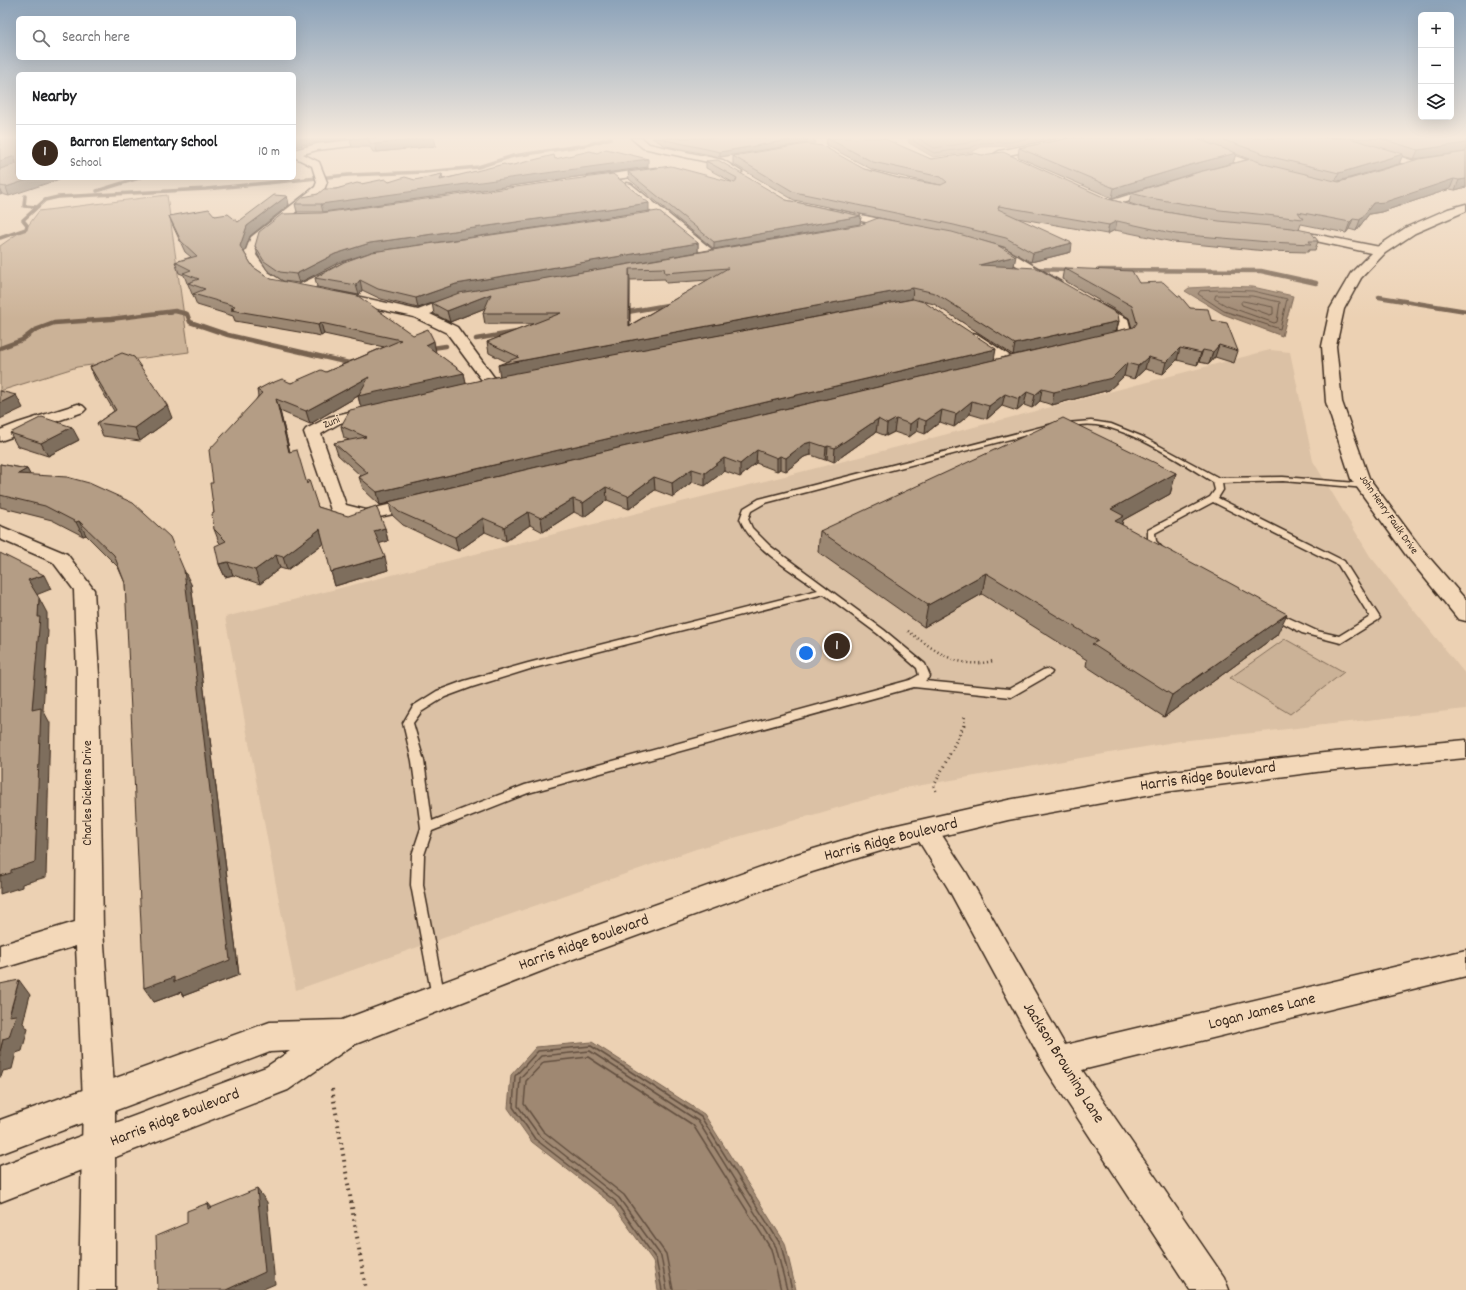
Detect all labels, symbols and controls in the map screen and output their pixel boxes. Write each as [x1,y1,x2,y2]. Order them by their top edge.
map controls [1418,12,1454,120]
button: + [1418,12,1454,48]
search box [16,16,296,60]
icon: search [30,27,52,49]
text: Search here [62,27,130,49]
button: − [1418,48,1454,84]
button: layers [1418,84,1454,120]
text: Nearby [32,86,76,110]
text: Barron Elementary School [70,132,217,154]
text: 1 [44,143,46,162]
text: 10 m [258,143,280,162]
text: School [70,154,102,173]
street label: Zuni [321,412,343,434]
street label: John Henry Faulk Drive [1355,472,1422,558]
pin: 1 [824,631,850,661]
your location [796,643,816,663]
street label: Charles Dickens Drive [79,740,98,846]
street label: Harris Ridge Boulevard [1139,756,1277,798]
street label: Harris Ridge Boulevard [822,812,960,868]
street label: Harris Ridge Boulevard [516,909,652,977]
street label: Logan James Lane [1206,988,1318,1036]
street label: Jackson Browning Lane [1016,998,1110,1128]
street label: Harris Ridge Boulevard [107,1083,243,1153]

